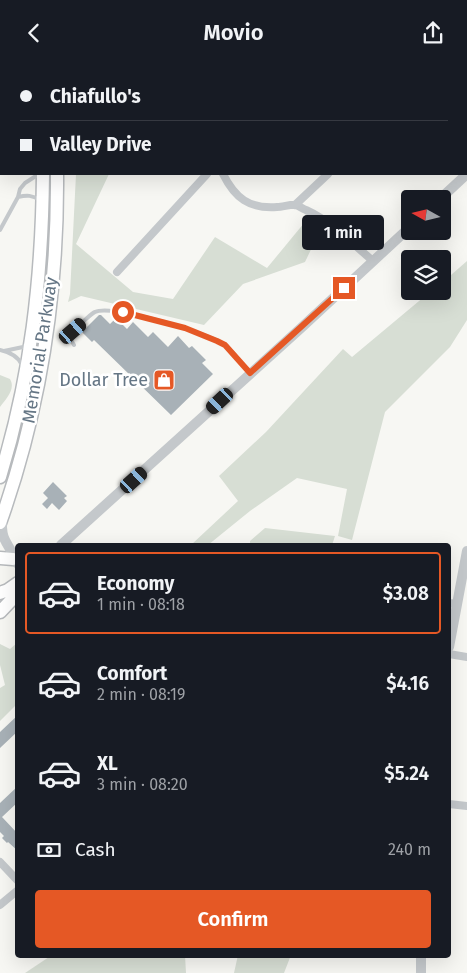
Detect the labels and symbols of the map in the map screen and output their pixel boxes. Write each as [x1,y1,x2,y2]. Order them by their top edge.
north arrow [401,190,451,240]
callout: 1 min [303,215,385,251]
street label: Memorial Parkway [18,275,62,425]
route end [333,277,355,299]
route start [112,301,134,323]
car [56,315,89,347]
shop icon: Dollar Tree [152,368,176,392]
place label: Dollar Tree [59,369,148,391]
car [203,385,236,417]
car [117,464,150,496]

